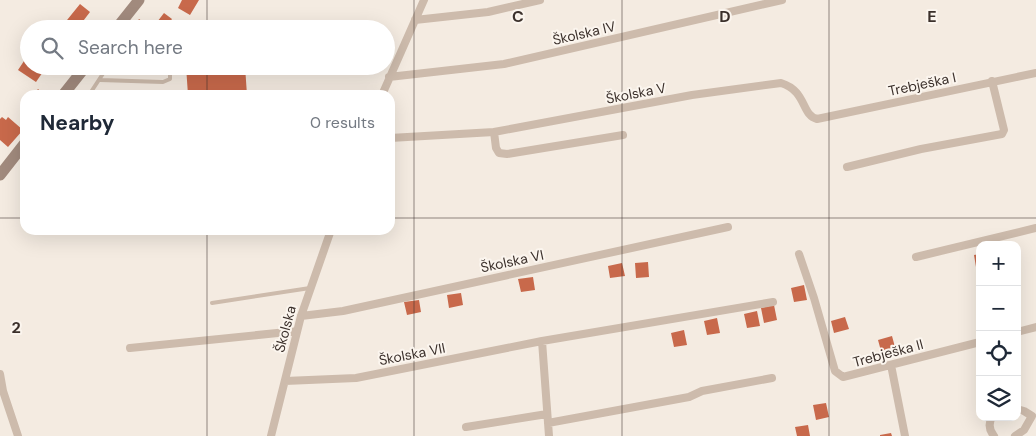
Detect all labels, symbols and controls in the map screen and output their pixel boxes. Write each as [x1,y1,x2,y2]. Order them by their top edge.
text: C [512,6,524,27]
text: D [719,6,731,27]
text: E [927,6,937,27]
street label: Školska IV [551,17,618,49]
search box [20,20,395,75]
icon: search [38,34,66,62]
text: Search here [78,35,183,60]
street label: Trebješka I [887,68,957,100]
street label: Školska V [604,78,668,108]
text: Nearby [40,109,114,137]
text: 0 results [310,112,375,133]
map controls [976,241,1021,421]
button: + [976,241,1021,286]
street label: Školska VI [479,246,545,276]
button: − [976,286,1021,331]
street label: Školska [270,304,300,354]
text: 2 [11,317,21,338]
button: locate [976,331,1021,376]
street label: Trebješka II [851,335,925,371]
street label: Školska VII [377,339,447,369]
button: layers [976,376,1021,421]

